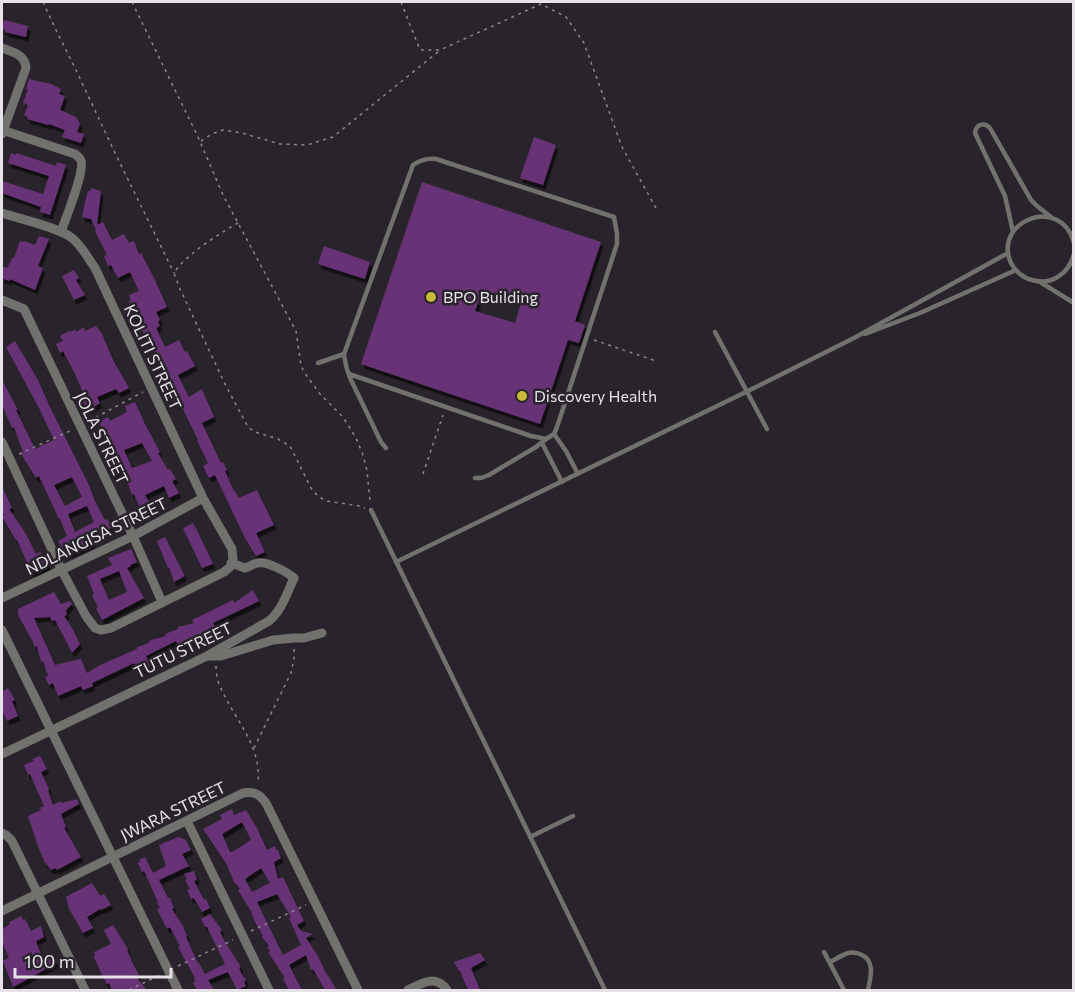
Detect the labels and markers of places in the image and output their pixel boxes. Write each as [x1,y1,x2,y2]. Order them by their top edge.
place label: BPO Building [443,287,538,306]
marker: BPO Building [424,290,438,304]
place label: Discovery Health [534,386,657,405]
marker: Discovery Health [515,389,529,403]

